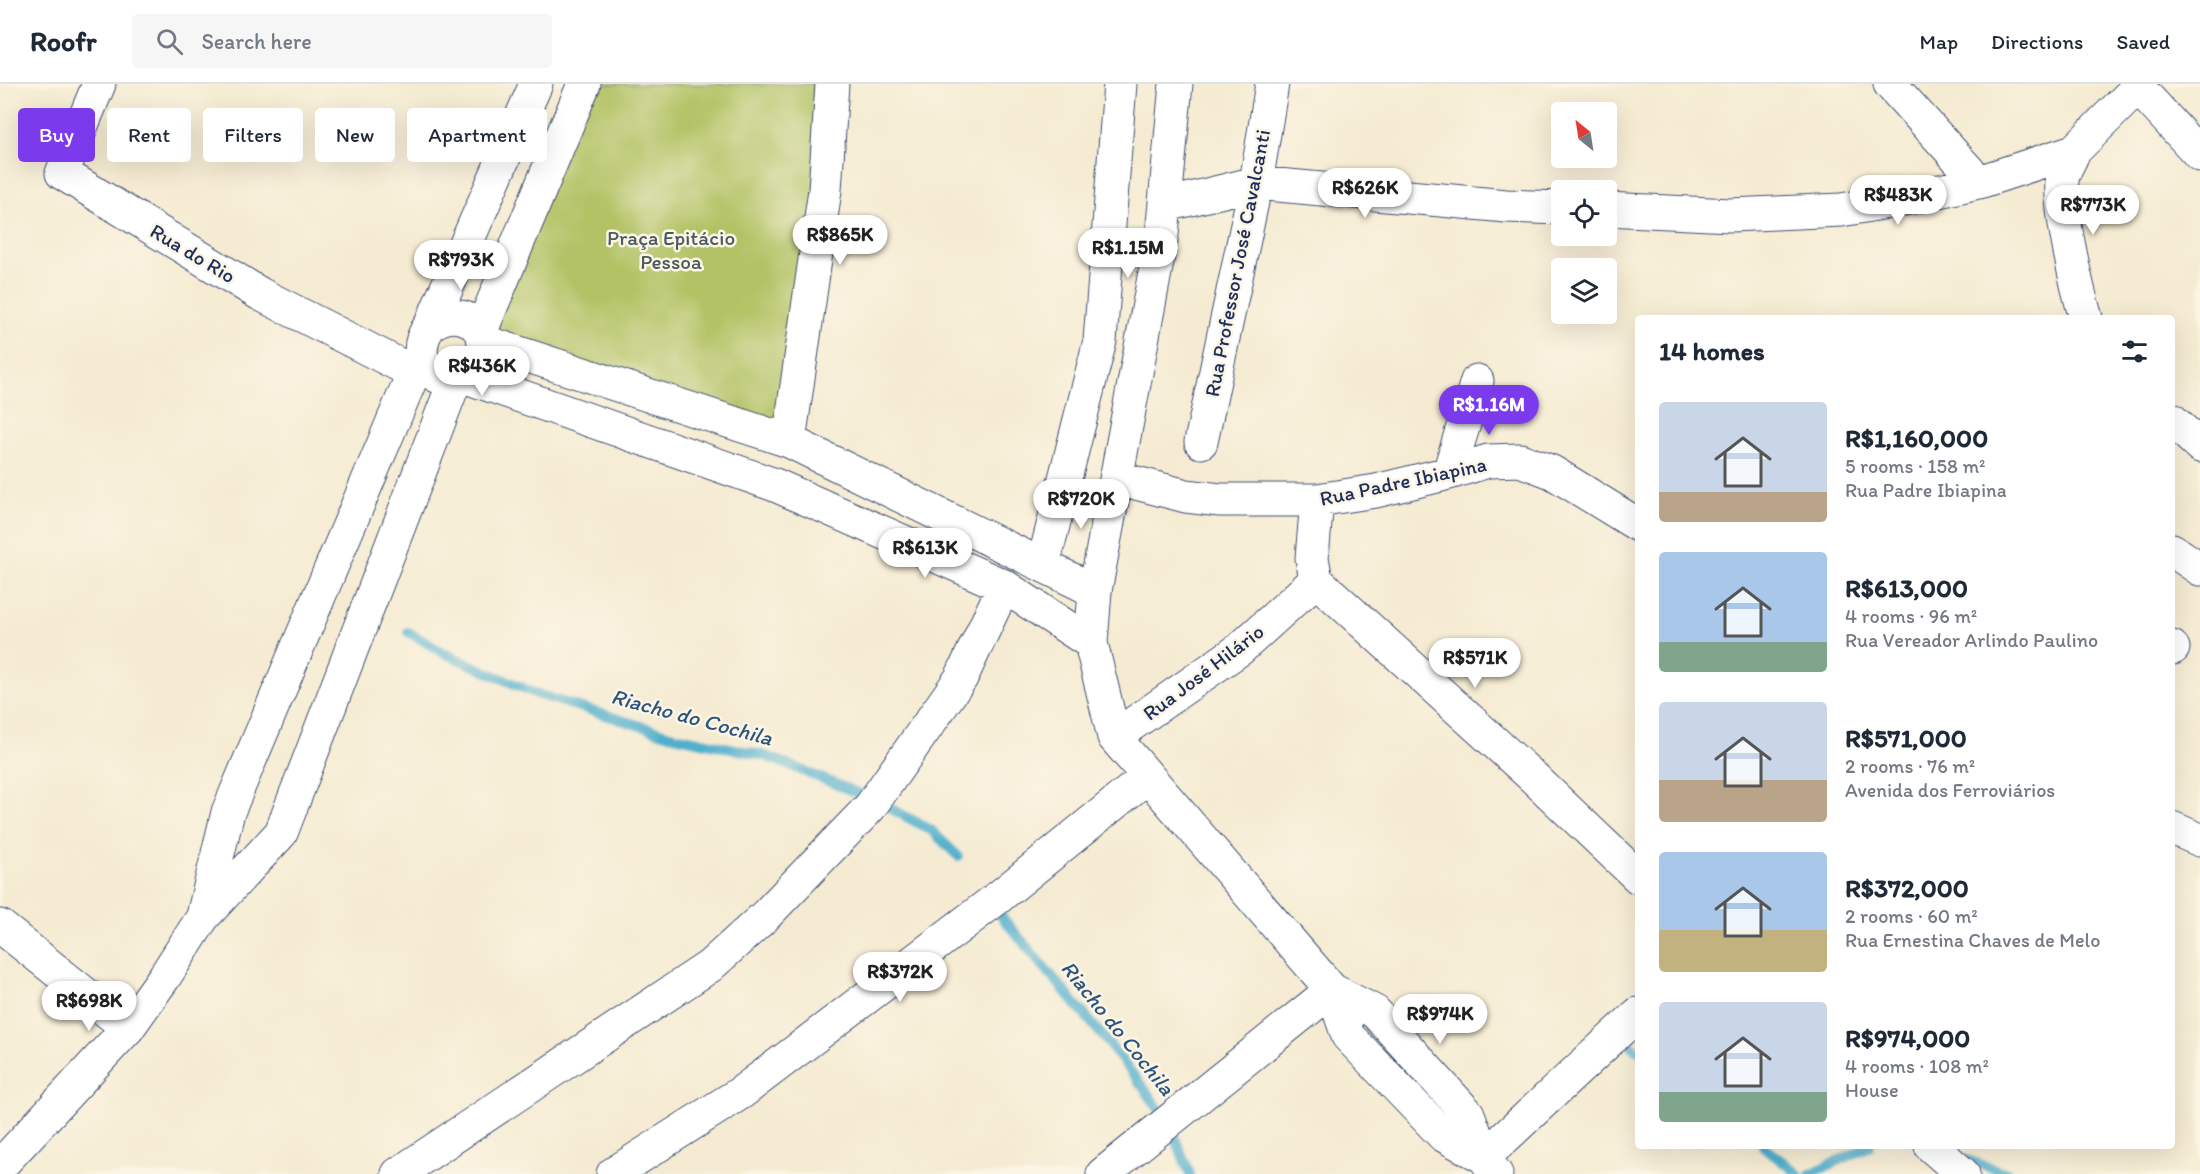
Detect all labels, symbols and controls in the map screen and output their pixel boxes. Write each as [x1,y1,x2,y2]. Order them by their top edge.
search box [132,14,552,68]
text: Roofr [30,24,96,58]
icon: search [153,25,186,58]
text: Search here [201,28,312,55]
text: Map [1920,29,1958,54]
text: Directions [1991,29,2083,54]
text: Saved [2116,29,2170,54]
north arrow [1551,102,1617,168]
map controls [1551,102,1617,324]
chip: Buy [18,108,95,162]
chip: Rent [107,108,191,162]
chip: Filters [203,108,303,162]
chip: New [315,108,395,162]
chip: Apartment [407,108,547,162]
street label: Rua Professor José Cavalcanti [1199,127,1275,399]
pin: R$626K [1316,168,1414,219]
text: R$626K [1332,175,1398,199]
pin: R$483K [1849,175,1947,226]
button: locate [1551,180,1617,246]
text: R$483K [1864,182,1932,206]
pin: R$773K [2044,185,2142,236]
text: R$773K [2060,192,2126,216]
pin: R$865K [791,215,889,266]
street label: Rua do Rio [146,218,240,288]
text: R$865K [807,222,873,246]
park label: Praça Epitácio Pessoa [607,225,735,274]
pin: R$1.15M [1073,228,1183,279]
text: R$1.15M [1092,235,1164,259]
pin: R$793K [412,240,510,291]
text: R$793K [428,247,494,271]
button: layers [1551,258,1617,324]
text: 14 homes [1659,335,1765,367]
icon: filters [2118,335,2151,368]
pin: R$436K [433,346,531,397]
text: R$436K [448,353,516,377]
pin: R$1.16M [1434,385,1544,436]
text: R$1.16M [1453,392,1525,416]
text: R$1,160,000 [1845,422,1988,454]
icon: home [1707,426,1779,498]
street label: Rua Padre Ibiapina [1317,451,1489,511]
text: 5 rooms · 158 m² [1845,454,1986,478]
text: Rua Padre Ibiapina [1845,478,2007,502]
pin: R$720K [1032,479,1130,530]
text: R$720K [1047,486,1115,510]
pin: R$613K [876,528,974,579]
text: R$613K [892,535,958,559]
text: R$613,000 [1845,572,1968,604]
icon: home [1707,576,1779,648]
text: 4 rooms · 96 m² [1845,604,1977,628]
street label: Rua José Hilário [1138,618,1268,726]
text: Rua Vereador Arlindo Paulino [1845,628,2098,652]
pin: R$571K [1426,638,1524,689]
text: R$571K [1443,645,1507,669]
water label: Riacho do Cochila [608,683,776,752]
text: R$571,000 [1845,722,1967,754]
icon: home [1707,726,1779,798]
text: 2 rooms · 76 m² [1845,754,1975,778]
text: Avenida dos Ferroviários [1845,778,2055,802]
text: R$372,000 [1845,872,1969,904]
icon: home [1707,876,1779,948]
text: 2 rooms · 60 m² [1845,904,1978,928]
text: Rua Ernestina Chaves de Melo [1845,928,2101,952]
pin: R$372K [851,952,949,1003]
water label: Riacho do Cochila [1055,955,1181,1101]
text: R$372K [867,959,933,983]
pin: R$698K [40,981,138,1032]
text: R$698K [56,988,122,1012]
pin: R$974K [1391,994,1489,1045]
text: R$974K [1406,1001,1474,1025]
text: R$974,000 [1845,1022,1970,1054]
icon: home [1707,1026,1779,1098]
text: 4 rooms · 108 m² [1845,1054,1989,1078]
text: House [1845,1078,1899,1102]

